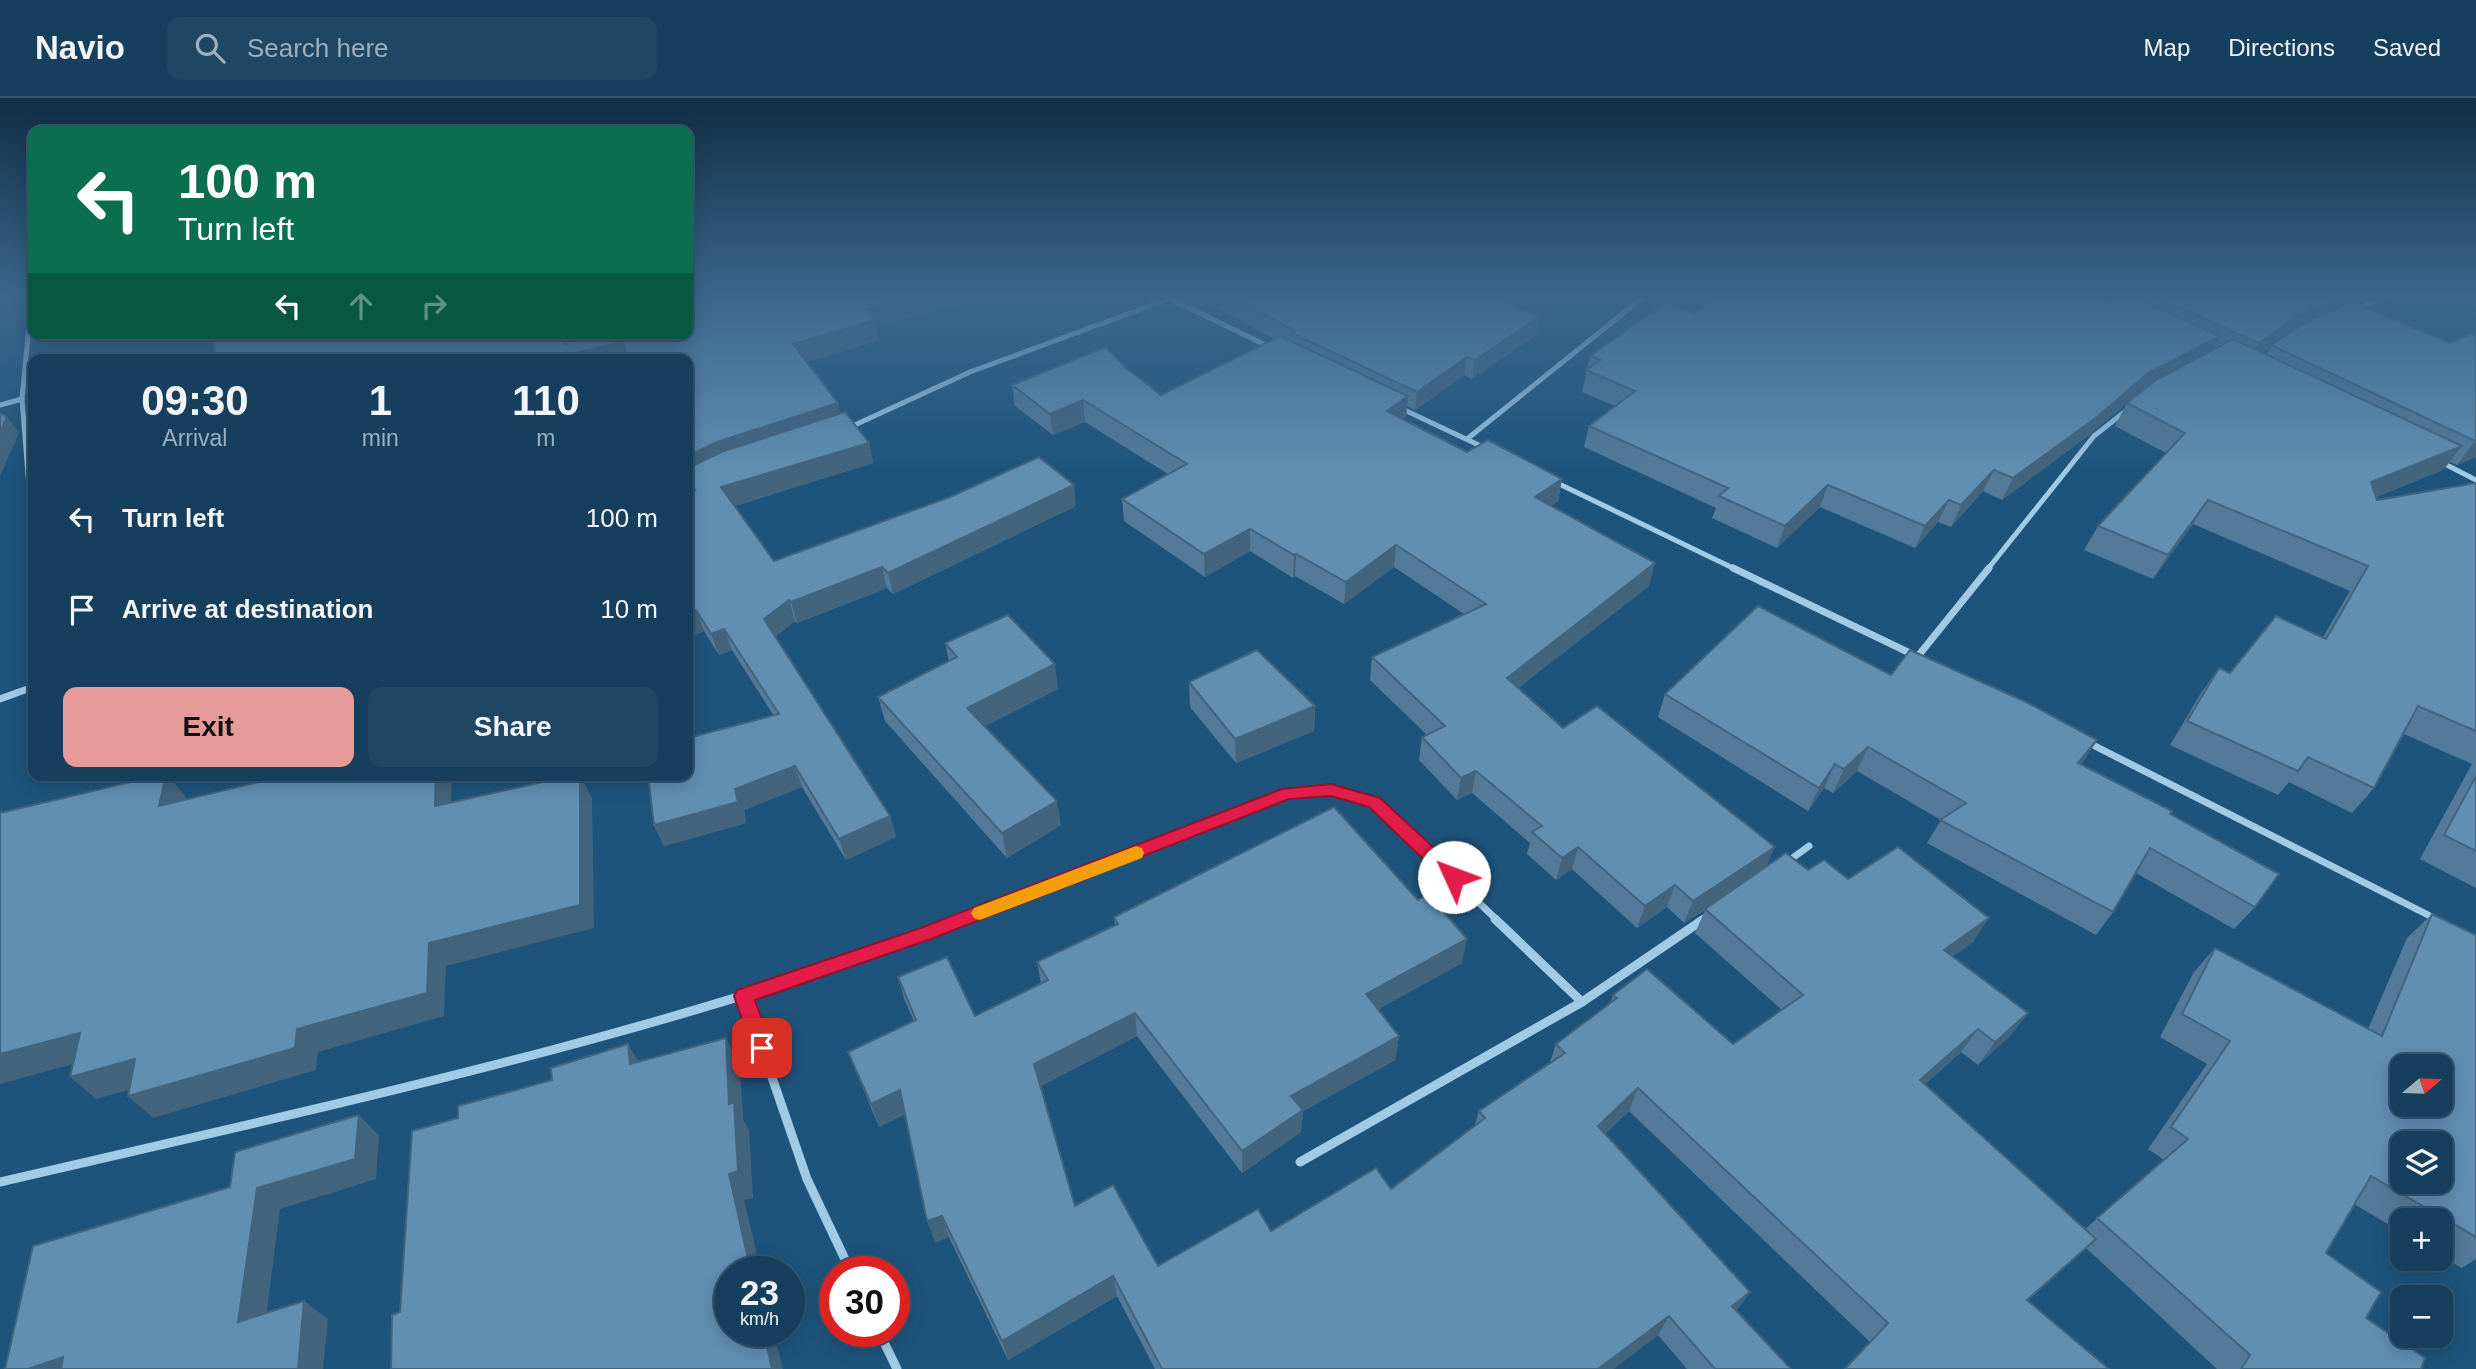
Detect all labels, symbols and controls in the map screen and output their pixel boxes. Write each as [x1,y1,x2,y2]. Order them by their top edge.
search box [167,17,657,80]
text: Navio [35,29,125,66]
icon: search [191,29,229,67]
text: Search here [247,33,389,63]
text: Map [2144,34,2190,61]
text: Directions [2228,34,2335,61]
text: Saved [2373,34,2441,61]
icon: left [63,154,154,245]
text: 100 m [178,154,317,208]
text: Turn left [178,211,294,247]
icon: left [269,287,307,325]
icon: ahead [342,287,380,325]
icon: right [415,287,453,325]
text: 09:30 [141,377,249,424]
text: 1 [369,377,392,424]
text: 110 [512,377,580,424]
text: Arrival [162,425,227,451]
text: min [362,425,399,451]
text: m [536,425,556,451]
icon: left [63,500,101,538]
text: Turn left [122,503,224,533]
text: 100 m [586,503,658,533]
icon: arrive [63,591,101,629]
text: Arrive at destination [122,594,373,624]
text: 10 m [600,594,658,624]
button: Exit [63,687,354,767]
button: Share [368,687,658,767]
position arrow [1417,840,1491,914]
pin [732,1018,792,1078]
icon: arrive [743,1029,781,1067]
north arrow [2390,1054,2454,1116]
map controls [2390,1054,2453,1348]
button: layers [2390,1131,2453,1194]
button: + [2390,1208,2453,1271]
speed limit sign: 30 [819,1256,910,1347]
text: 23 [740,1273,779,1312]
button: − [2390,1285,2453,1348]
text: km/h [740,1309,779,1329]

